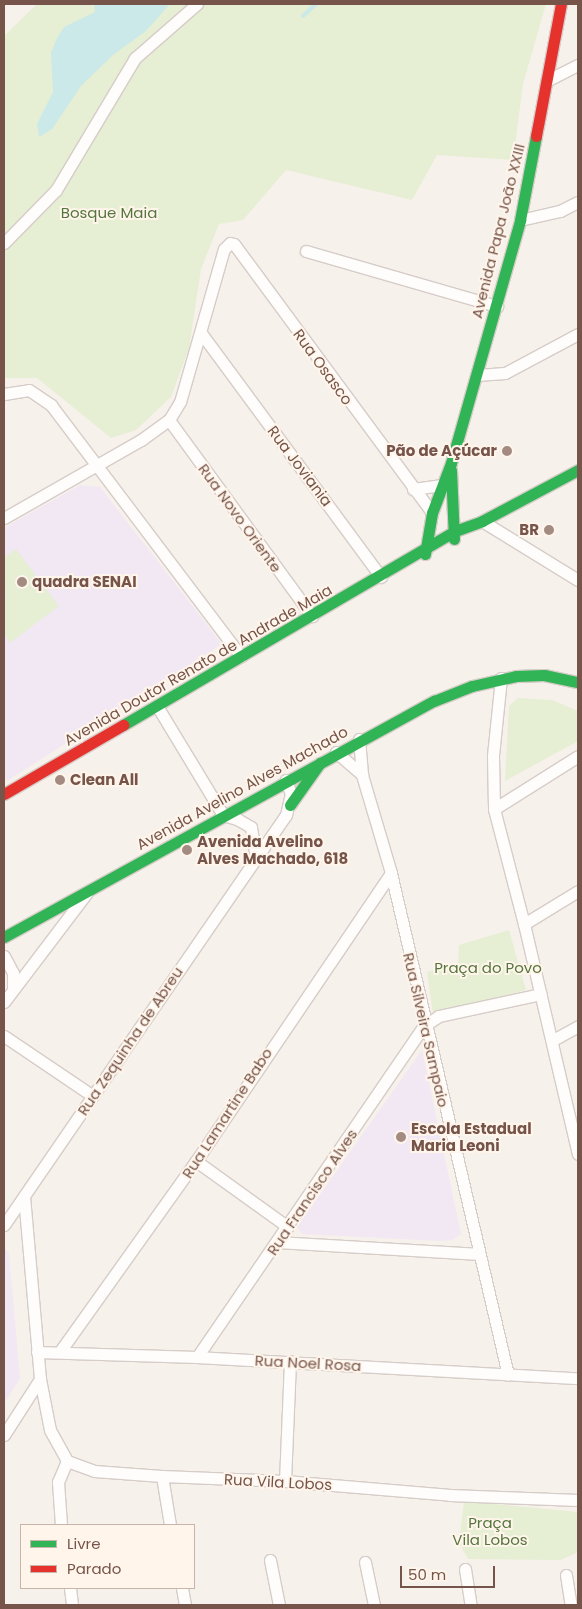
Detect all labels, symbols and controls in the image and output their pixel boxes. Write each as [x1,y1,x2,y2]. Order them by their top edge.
street label: Avenida Papa João XXIII [468,142,528,320]
park label: Bosque Maia [61,204,157,222]
street label: Rua Osasco [290,326,356,408]
street label: Rua Joviania [264,422,336,510]
place label: Pão de Açúcar [386,442,497,460]
marker: Pão de Açúcar [501,445,513,457]
street label: Rua Novo Oriente [195,460,285,576]
place label: BR [519,521,539,539]
marker: BR [543,524,555,536]
place label: quadra SENAI [32,573,137,591]
marker: quadra SENAI [16,576,28,588]
street label: Avenida Doutor Renato de Andrade Maia [61,581,335,749]
street label: Avenida Avelino Alves Machado [133,722,351,854]
place label: Clean All [70,771,138,789]
marker: Clean All [54,774,66,786]
place label: Avenida Avelino Alves Machado, 618 [197,832,348,867]
marker: Avenida Avelino Alves Machado, 618 [181,844,193,856]
street label: Rua Silveira Sampaio [399,951,453,1109]
park label: Praça do Povo [434,959,542,977]
street label: Rua Zequinha de Abreu [74,963,186,1119]
street label: Rua Lamartine Babo [178,1044,276,1182]
place label: Escola Estadual Maria Leoni [411,1119,532,1154]
street label: Rua Francisco Alves [263,1125,361,1259]
marker: Escola Estadual Maria Leoni [395,1131,407,1143]
street label: Rua Noel Rosa [254,1351,362,1375]
street label: Rua Vila Lobos [224,1470,332,1494]
park label: Praça Vila Lobos [452,1513,528,1548]
legend [20,1524,195,1589]
text: Livre [67,1533,100,1554]
scale bar [402,1556,497,1588]
text: Parado [67,1558,121,1579]
text: 50 m [408,1564,446,1585]

